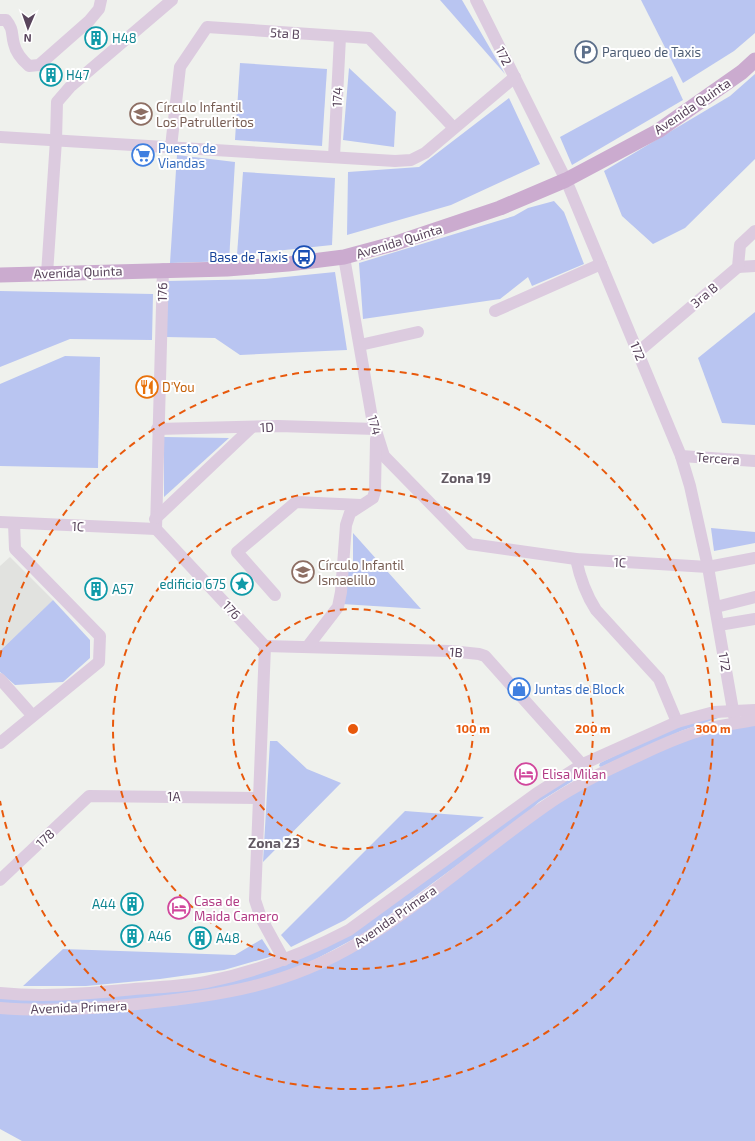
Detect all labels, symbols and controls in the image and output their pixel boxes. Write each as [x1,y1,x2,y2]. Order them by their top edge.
north arrow [8,8,48,48]
street label: 5ta B [269,24,301,42]
building icon: H48 [83,25,109,51]
place label: H48 [112,30,137,46]
text: N [23,32,32,45]
parking icon: Parqueo de Taxis [573,39,599,65]
street label: 172 [493,44,515,68]
place label: Parqueo de Taxis [602,44,701,60]
building icon: H47 [38,62,64,88]
place label: H47 [66,67,90,83]
street label: Avenida Quinta [651,75,733,137]
street label: 174 [328,87,346,107]
place label: Círculo Infantil Los Patrulleritos [156,99,254,130]
school or university icon: Círculo Infantil Los Patrulleritos [128,101,154,127]
place label: Puesto de Viandas [158,140,216,171]
supermarket icon: Puesto de Viandas [130,142,156,168]
street label: Avenida Quinta [354,220,444,262]
bus stop icon: Base de Taxis [291,244,317,270]
place label: Base de Taxis [209,249,288,265]
street label: Avenida Quinta [33,262,123,282]
street label: 3ra B [687,279,721,311]
street label: 176 [154,282,170,302]
street label: 172 [627,339,649,363]
restaurant icon: D'You [134,374,160,400]
place label: D'You [162,379,195,395]
street label: 174 [365,413,385,437]
street label: 1D [260,419,274,435]
street label: Tercera [696,448,740,468]
district label: Zona 19 [441,469,491,486]
street label: 1C [71,518,85,534]
street label: 1C [613,554,627,570]
place label: Círculo Infantil Ismaelillo [318,557,404,588]
school or university icon: Círculo Infantil Ismaelillo [290,559,316,585]
place icon: edificio 675 [229,571,255,597]
building icon: A57 [83,576,109,602]
place label: edificio 675 [160,576,226,592]
place label: A57 [112,581,134,597]
street label: 176 [220,597,244,623]
street label: 1B [449,643,463,661]
street label: 172 [716,651,734,673]
shop icon: Juntas de Block [506,676,532,702]
place label: Juntas de Block [534,681,625,697]
text: 100 m [456,721,490,735]
text: 200 m [575,721,611,735]
text: 300 m [695,721,731,735]
centre of rings [346,722,360,736]
hotel icon: Elisa Milan [513,761,539,787]
place label: Elisa Milan [542,766,606,782]
street label: 1A [167,788,181,804]
street label: 178 [32,825,58,851]
district label: Zona 23 [248,834,300,851]
street label: Avenida Primera [351,882,439,950]
building icon: A44 [119,891,145,917]
place label: Casa de Maida Camero [194,893,279,924]
hotel icon: Casa de Maida Camero [166,895,192,921]
place label: A44 [92,896,116,912]
building icon: A46 [119,923,145,949]
building icon: A48 [187,925,213,951]
place label: A46 [148,928,172,944]
place label: A48 [216,930,240,946]
street label: Avenida Primera [30,997,128,1017]

